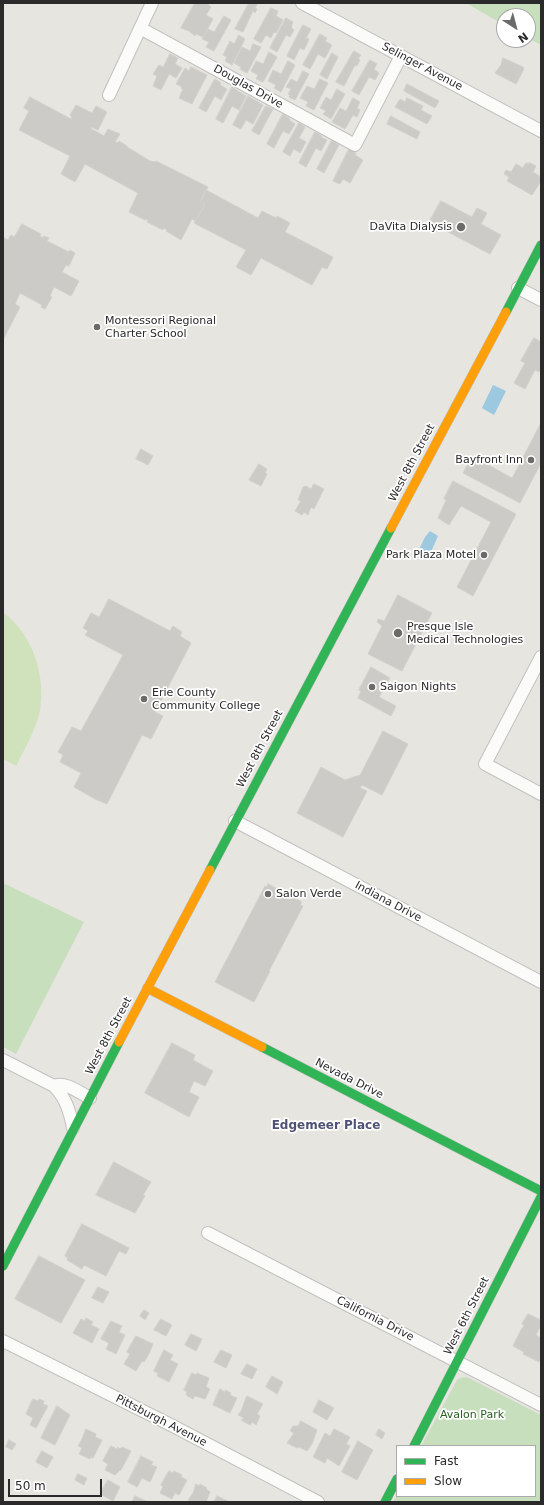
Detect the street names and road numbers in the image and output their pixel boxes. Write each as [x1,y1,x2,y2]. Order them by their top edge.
street label: Selinger Avenue [379,40,465,94]
street label: Douglas Drive [211,62,285,112]
street label: West 8th Street [386,422,438,504]
street label: West 8th Street [234,708,286,790]
street label: Indiana Drive [352,879,424,925]
street label: West 8th Street [83,995,135,1077]
street label: Nevada Drive [313,1056,385,1102]
street label: West 6th Street [442,1275,492,1357]
street label: California Drive [334,1294,416,1344]
street label: Pittsburgh Avenue [113,1392,209,1450]

